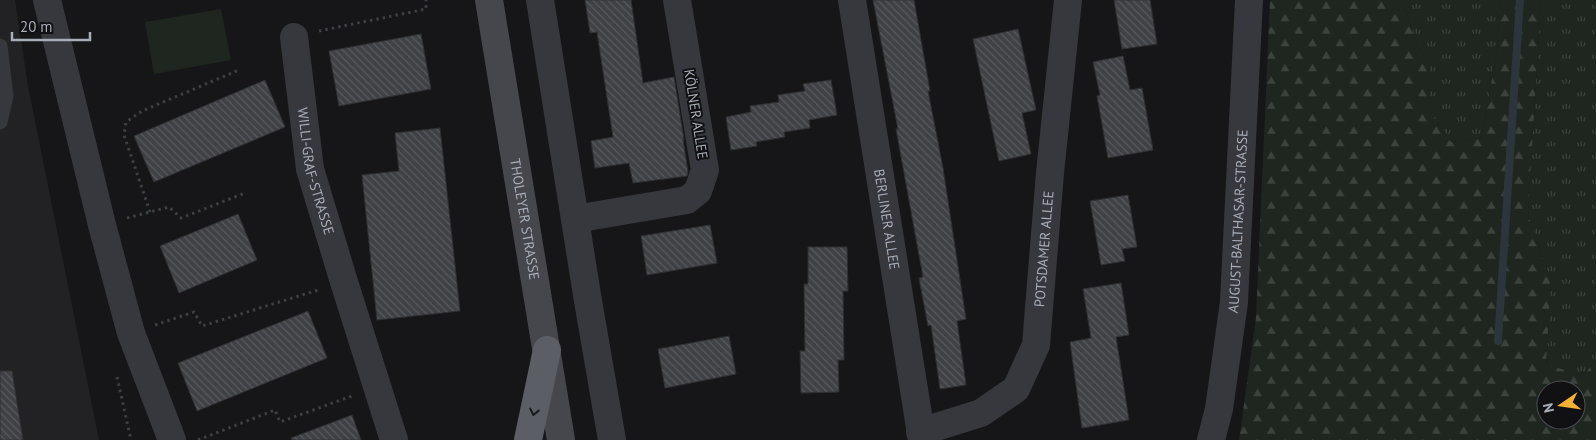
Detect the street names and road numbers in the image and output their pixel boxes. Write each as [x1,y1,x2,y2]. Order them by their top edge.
street label: KÖLNER ALLEE [680,68,712,160]
street label: WILLI-GRAF-STRASSE [294,106,338,237]
street label: AUGUST-BALTHASAR-STRASSE [1224,129,1252,314]
street label: THOLEYER STRASSE [506,157,544,281]
street label: BERLINER ALLEE [870,168,904,271]
street label: POTSDAMER ALLEE [1030,190,1058,308]

